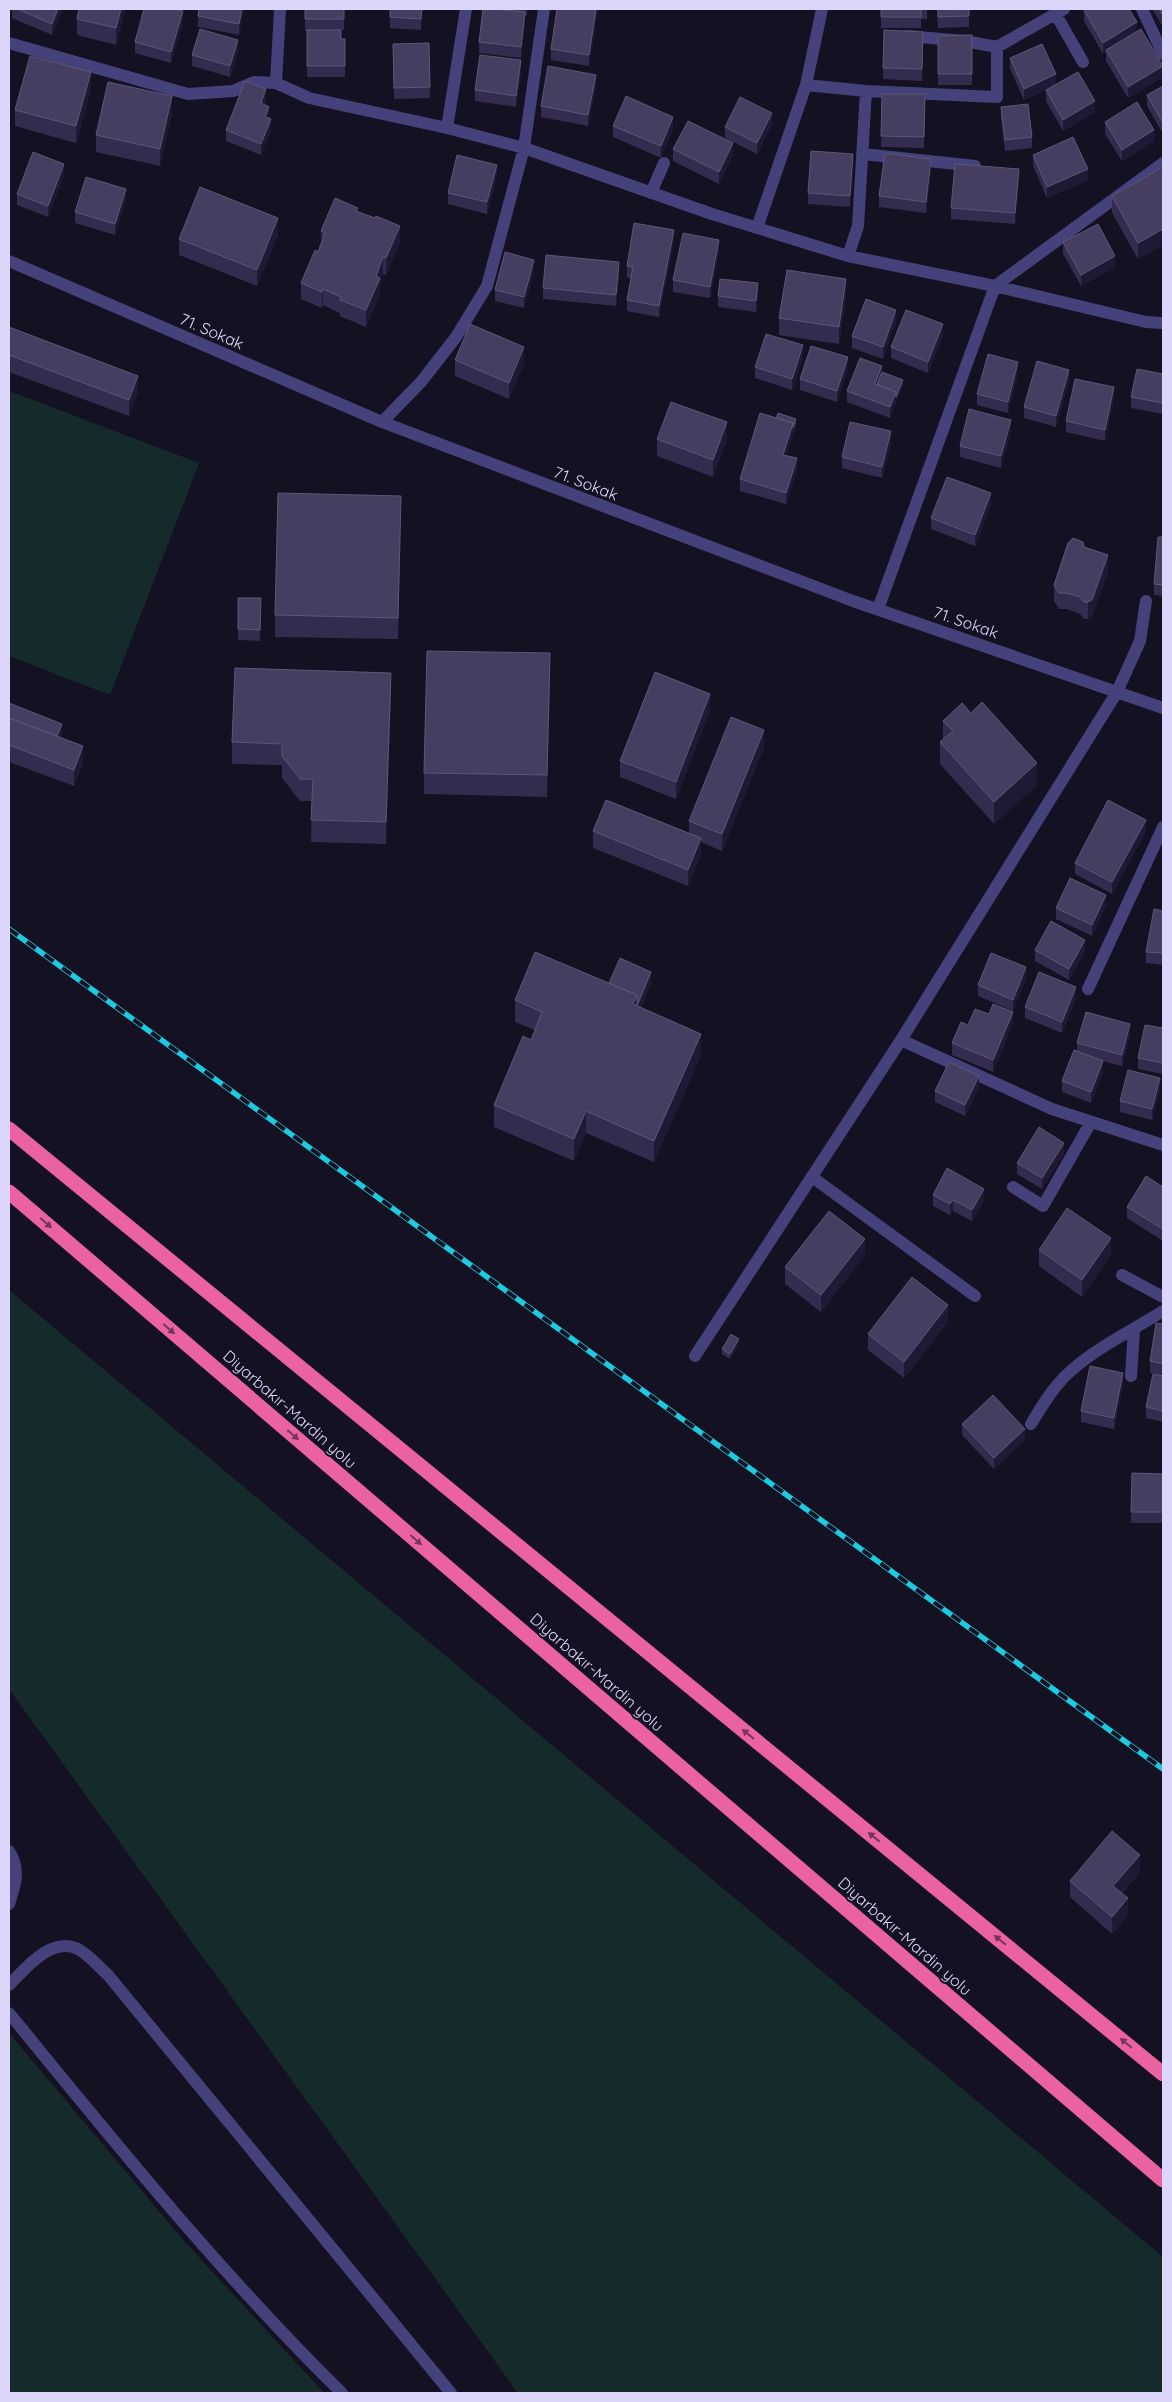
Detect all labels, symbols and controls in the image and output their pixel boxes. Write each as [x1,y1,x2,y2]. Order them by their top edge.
street label: 71. Sokak [177,309,247,353]
street label: 71. Sokak [551,462,621,504]
street label: 71. Sokak [931,602,1001,642]
one-way arrow [39,1218,52,1229]
one-way arrow [163,1323,175,1335]
street label: Diyarbakır-Mardin yolu [219,1346,361,1472]
one-way arrow [286,1429,299,1440]
one-way arrow [410,1535,423,1546]
street label: Diyarbakır-Mardin yolu [526,1609,668,1735]
one-way arrow [742,1729,755,1740]
one-way arrow [868,1832,881,1843]
street label: Diyarbakır-Mardin yolu [834,1873,976,1999]
one-way arrow [994,1935,1006,1946]
one-way arrow [1119,2037,1132,2048]

